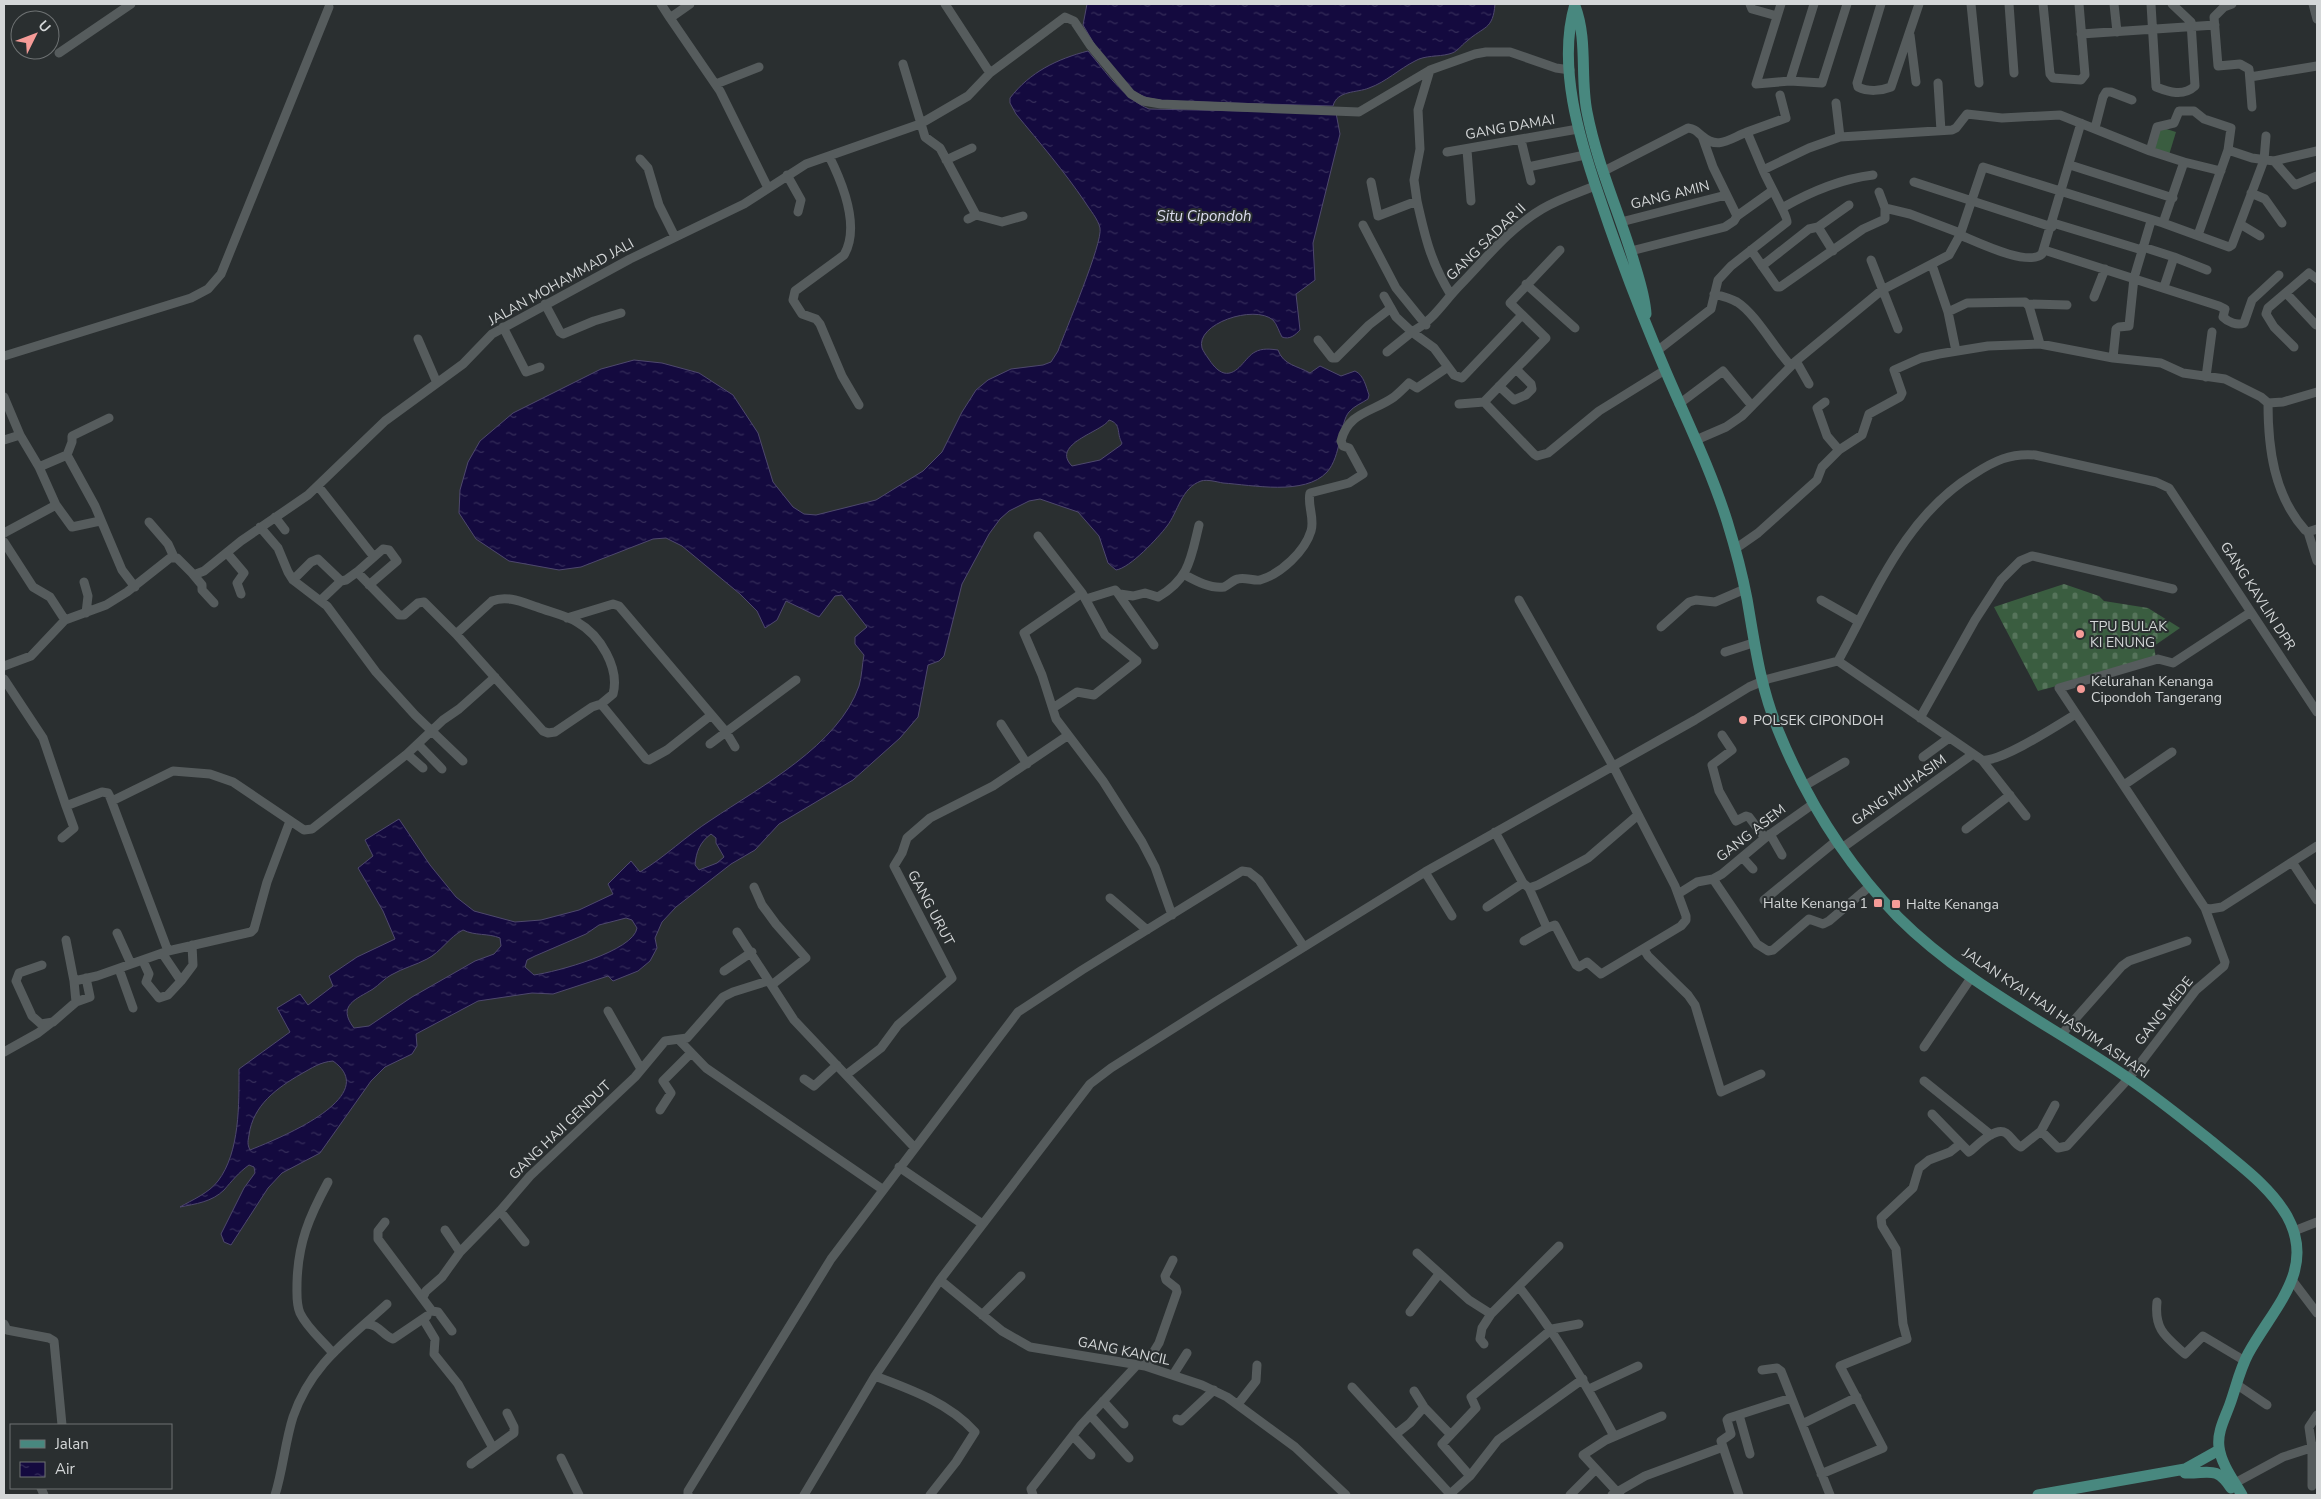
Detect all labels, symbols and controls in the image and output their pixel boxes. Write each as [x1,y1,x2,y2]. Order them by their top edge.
north arrow [10,10,60,60]
text: U [34,16,55,37]
street label: GANG DAMAI [1464,110,1556,144]
street label: GANG AMIN [1629,176,1711,214]
street label: GANG SADAR II [1442,199,1530,285]
water label: Situ Cipondoh [1156,206,1252,226]
street label: JALAN MOHAMMAD JALI [484,234,637,331]
street label: GANG KAVLIN DPR [2216,538,2300,654]
place label: TPU BULAK KI ENUNG [2090,617,2167,652]
marker: TPU BULAK KI ENUNG [2074,628,2086,640]
place label: Kelurahan Kenanga Cipondoh Tangerang [2091,672,2222,707]
marker: Kelurahan Kenanga Cipondoh Tangerang [2075,683,2087,695]
place label: POLSEK CIPONDOH [1753,711,1884,730]
marker: POLSEK CIPONDOH [1737,714,1749,726]
street label: GANG MUHASIM [1848,750,1950,830]
street label: GANG ASEM [1712,800,1790,866]
street label: GANG URUT [903,867,959,949]
place label: Halte Kenanga 1 [1763,894,1868,913]
place label: Halte Kenanga [1906,895,1999,914]
marker: Halte Kenanga 1 [1872,897,1884,909]
marker: Halte Kenanga [1890,898,1902,910]
street label: JALAN KYAI HAJI HASYIM ASHARI [1958,943,2153,1083]
street label: GANG MEDE [2130,973,2198,1049]
street label: GANG HAJI GENDUT [505,1076,616,1184]
street label: GANG KANCIL [1076,1332,1172,1370]
legend [10,1424,172,1489]
text: Jalan [54,1434,89,1454]
text: Air [55,1459,75,1479]

